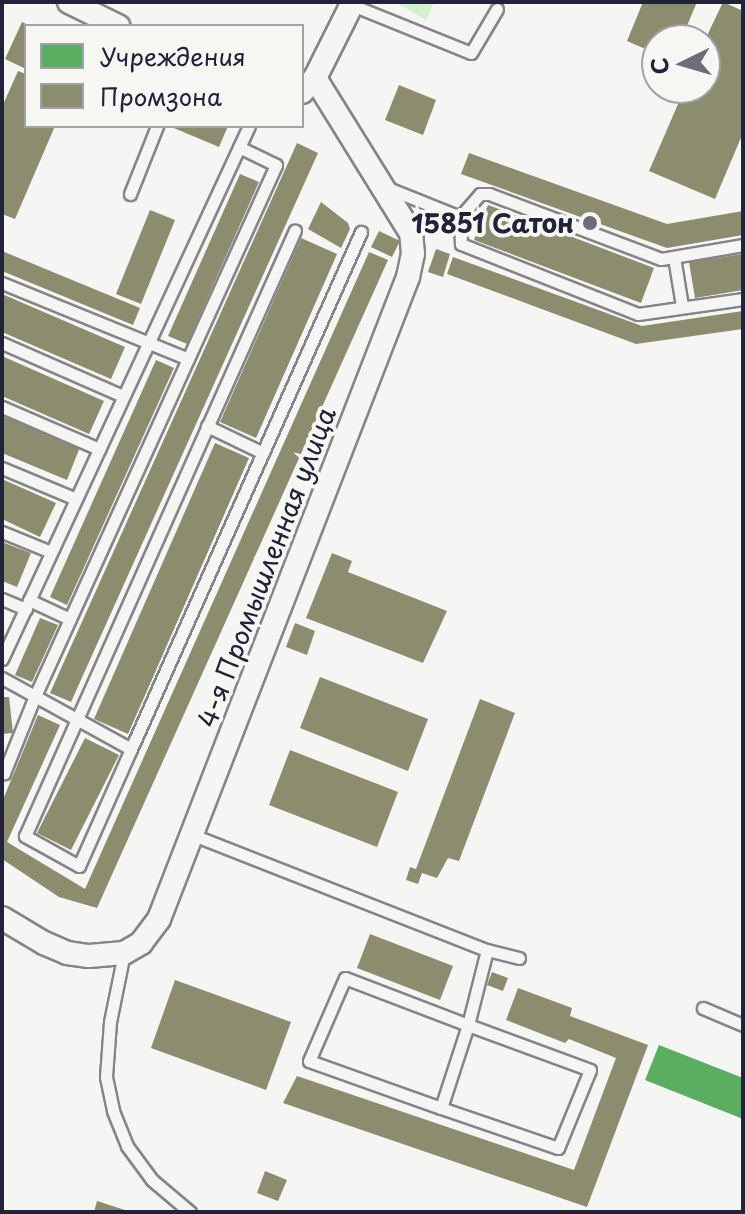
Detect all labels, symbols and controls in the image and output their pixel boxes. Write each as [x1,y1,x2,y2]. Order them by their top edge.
legend [24,24,304,128]
north arrow [641,24,721,104]
text: Учреждения [100,38,246,74]
text: С [641,56,676,76]
text: Промзона [100,78,222,114]
place label: 15851 Сатон [410,207,574,239]
marker: 15851 Сатон [581,214,599,232]
street label: 4-я Промышленная улица [190,402,342,732]

